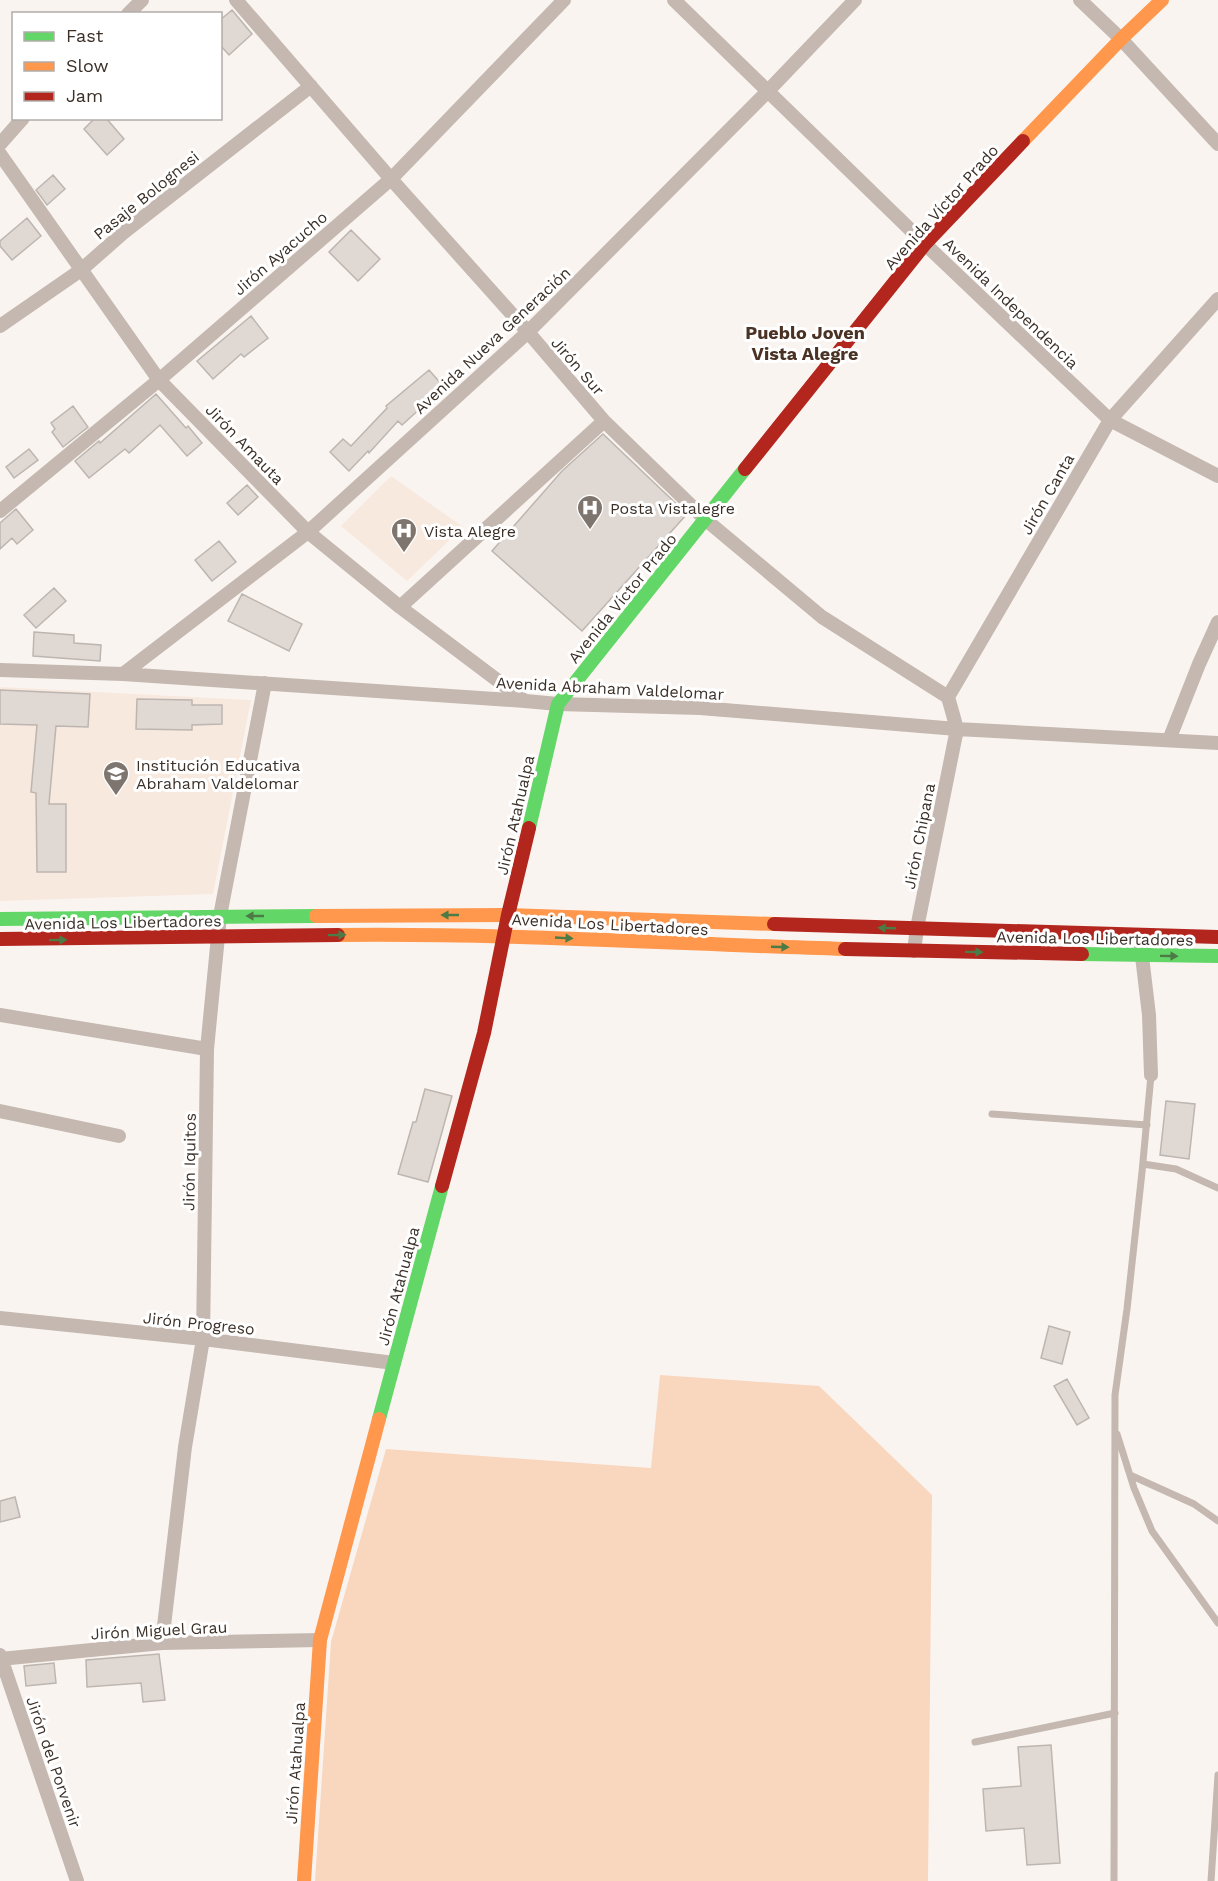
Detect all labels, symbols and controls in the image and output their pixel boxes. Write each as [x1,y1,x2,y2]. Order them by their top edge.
legend [12,12,222,120]
text: Fast [66,25,104,46]
text: Slow [66,55,109,76]
text: Jam [66,85,103,106]
street label: Avenida Víctor Prado [880,141,1003,274]
street label: Pasaje Bolognesi [90,147,203,244]
street label: Jirón Ayacucho [230,207,331,299]
street label: Avenida Independencia [939,234,1082,373]
street label: Avenida Nueva Generación [410,263,574,418]
district label: Pueblo Joven Vista Alegre [745,322,865,364]
street label: Jirón Sur [547,333,608,400]
street label: Jirón Amauta [202,400,288,488]
street label: Jirón Canta [1017,451,1078,538]
hospital icon: Posta Vistalegre [575,493,605,531]
place label: Posta Vistalegre [610,499,735,518]
hospital icon: Vista Alegre [389,516,419,554]
place label: Vista Alegre [424,522,516,541]
street label: Avenida Víctor Prado [564,530,681,667]
street label: Avenida Abraham Valdelomar [495,673,725,704]
street label: Jirón Atahualpa [492,753,539,877]
place label: Institución Educativa Abraham Valdelomar [136,756,300,793]
school or university icon: Institución Educativa Abraham Valdelomar [101,759,131,797]
street label: Jirón Chipana [900,781,939,891]
one-way arrow [440,910,459,920]
street label: Avenida Los Libertadores [511,910,709,939]
street label: Avenida Los Libertadores [24,911,222,934]
one-way arrow [245,911,264,921]
one-way arrow [877,923,896,932]
street label: Avenida Los Libertadores [996,927,1194,950]
one-way arrow [328,930,347,940]
one-way arrow [554,934,573,943]
one-way arrow [49,935,68,945]
one-way arrow [770,942,789,951]
one-way arrow [965,947,984,957]
one-way arrow [1160,951,1179,961]
street label: Jirón Iquitos [179,1113,200,1211]
street label: Jirón Atahualpa [373,1225,423,1348]
street label: Jirón Progreso [142,1308,256,1339]
street label: Jirón Miguel Grau [90,1617,228,1644]
street label: Jirón del Porvenir [22,1694,85,1831]
street label: Jirón Atahualpa [282,1701,309,1825]

